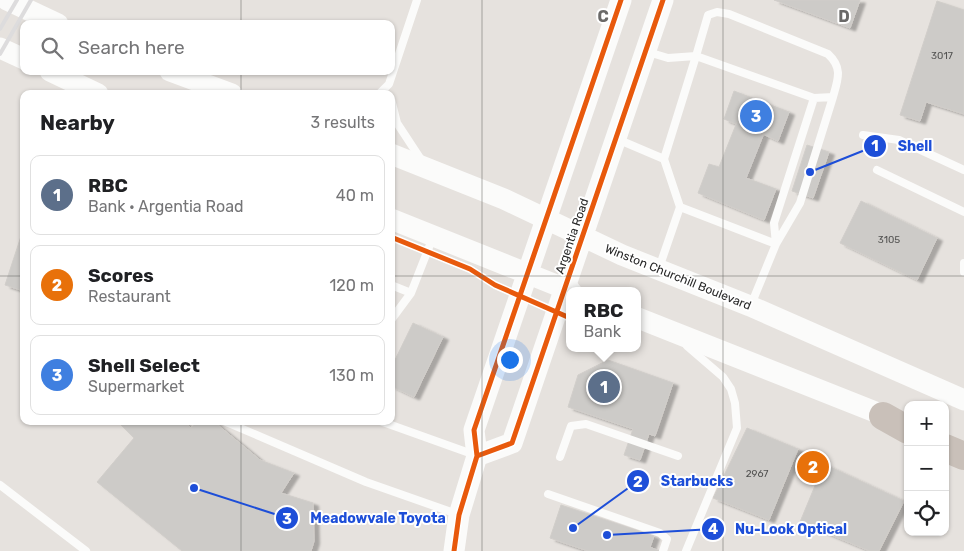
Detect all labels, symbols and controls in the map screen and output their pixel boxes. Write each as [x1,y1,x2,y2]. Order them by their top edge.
text: C [597,7,609,26]
text: D [838,7,850,26]
search box [20,20,395,75]
icon: search [38,34,66,62]
text: Search here [78,36,185,59]
house number: 3017 [931,50,953,62]
pin: 3 [740,97,772,135]
text: Nearby [40,110,115,135]
text: 3 results [310,113,375,132]
callout: Shell [863,131,942,160]
text: 1 [871,137,879,155]
text: Shell [898,138,932,155]
text: RBC [88,174,128,197]
text: 1 [53,186,61,205]
text: 40 m [336,186,374,205]
street label: Argentia Road [552,196,592,276]
text: Bank · Argentia Road [88,197,244,216]
house number: 3105 [878,234,900,246]
street label: Winston Churchill Boulevard [603,241,753,313]
text: Scores [88,264,154,287]
text: 2 [52,276,62,295]
text: 120 m [329,276,374,295]
text: Restaurant [88,287,171,306]
popup [566,287,641,352]
text: RBC [584,299,623,322]
text: Bank [584,322,621,341]
your location [497,347,523,373]
text: Shell Select [88,354,200,377]
text: 3 [52,366,62,385]
text: 130 m [329,366,374,385]
pin: 1 [588,368,620,406]
text: Supermarket [88,377,184,396]
map controls [904,401,949,536]
button: + [904,401,949,446]
button: − [904,446,949,491]
pin: 2 [797,448,829,486]
callout: Starbucks [626,467,743,496]
house number: 2967 [746,468,768,480]
text: 2 [633,473,643,491]
text: Starbucks [661,473,733,490]
button: locate [904,491,949,536]
callout: Meadowvale Toyota [275,504,456,533]
text: 3 [282,510,292,528]
text: Meadowvale Toyota [310,510,446,527]
callout: Nu-Look Optical [700,515,857,544]
text: 4 [708,520,718,538]
text: Nu-Look Optical [735,521,847,538]

